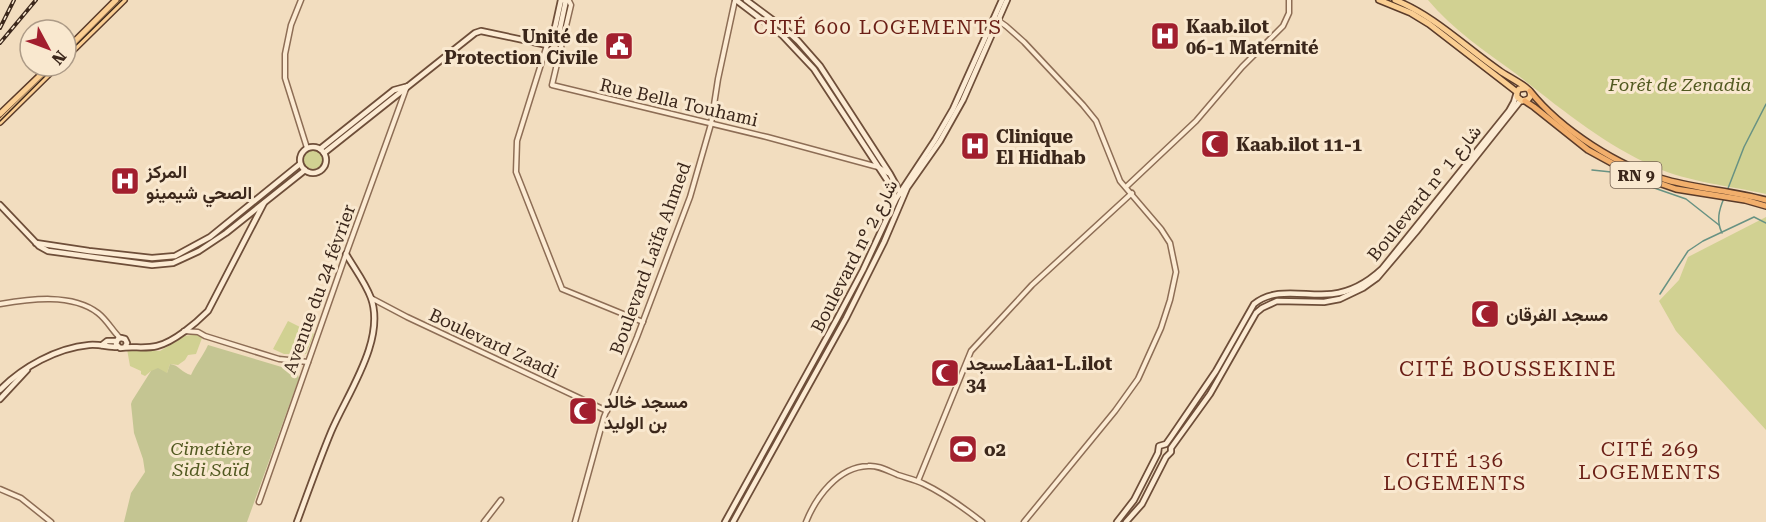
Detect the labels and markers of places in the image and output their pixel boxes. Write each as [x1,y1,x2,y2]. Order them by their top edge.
place label: Kaab.ilot 06-1 Maternité [1186,16,1319,58]
hospital icon: Kaab.ilot 06-1 Maternité [1149,20,1181,52]
place label: Unité de Protection Civile [444,26,598,68]
public building icon: Unité de Protection Civile [603,30,635,62]
place label: Clinique El Hidhab [996,126,1086,168]
mosque icon: Kaab.ilot 11-1 [1199,128,1231,160]
hospital icon: Clinique El Hidhab [959,130,991,162]
place label: Kaab.ilot 11-1 [1236,134,1362,155]
place label: المركز الصحي شيمينو [145,161,252,208]
hospital icon: المركز الصحي شيمينو [109,165,141,197]
mosque icon: مسجد الفرقان [1469,298,1501,330]
place label: مسجد الفرقان [1506,304,1609,326]
place label: مسجدLàa1-L.ilot 34 [966,353,1112,395]
mosque icon: مسجدLàa1-L.ilot 34 [929,357,961,389]
place label: مسجد خالد بن الوليد [604,391,688,434]
mosque icon: مسجد خالد بن الوليد [567,395,599,427]
sports icon: o2 [947,433,979,465]
place label: o2 [984,439,1006,460]

